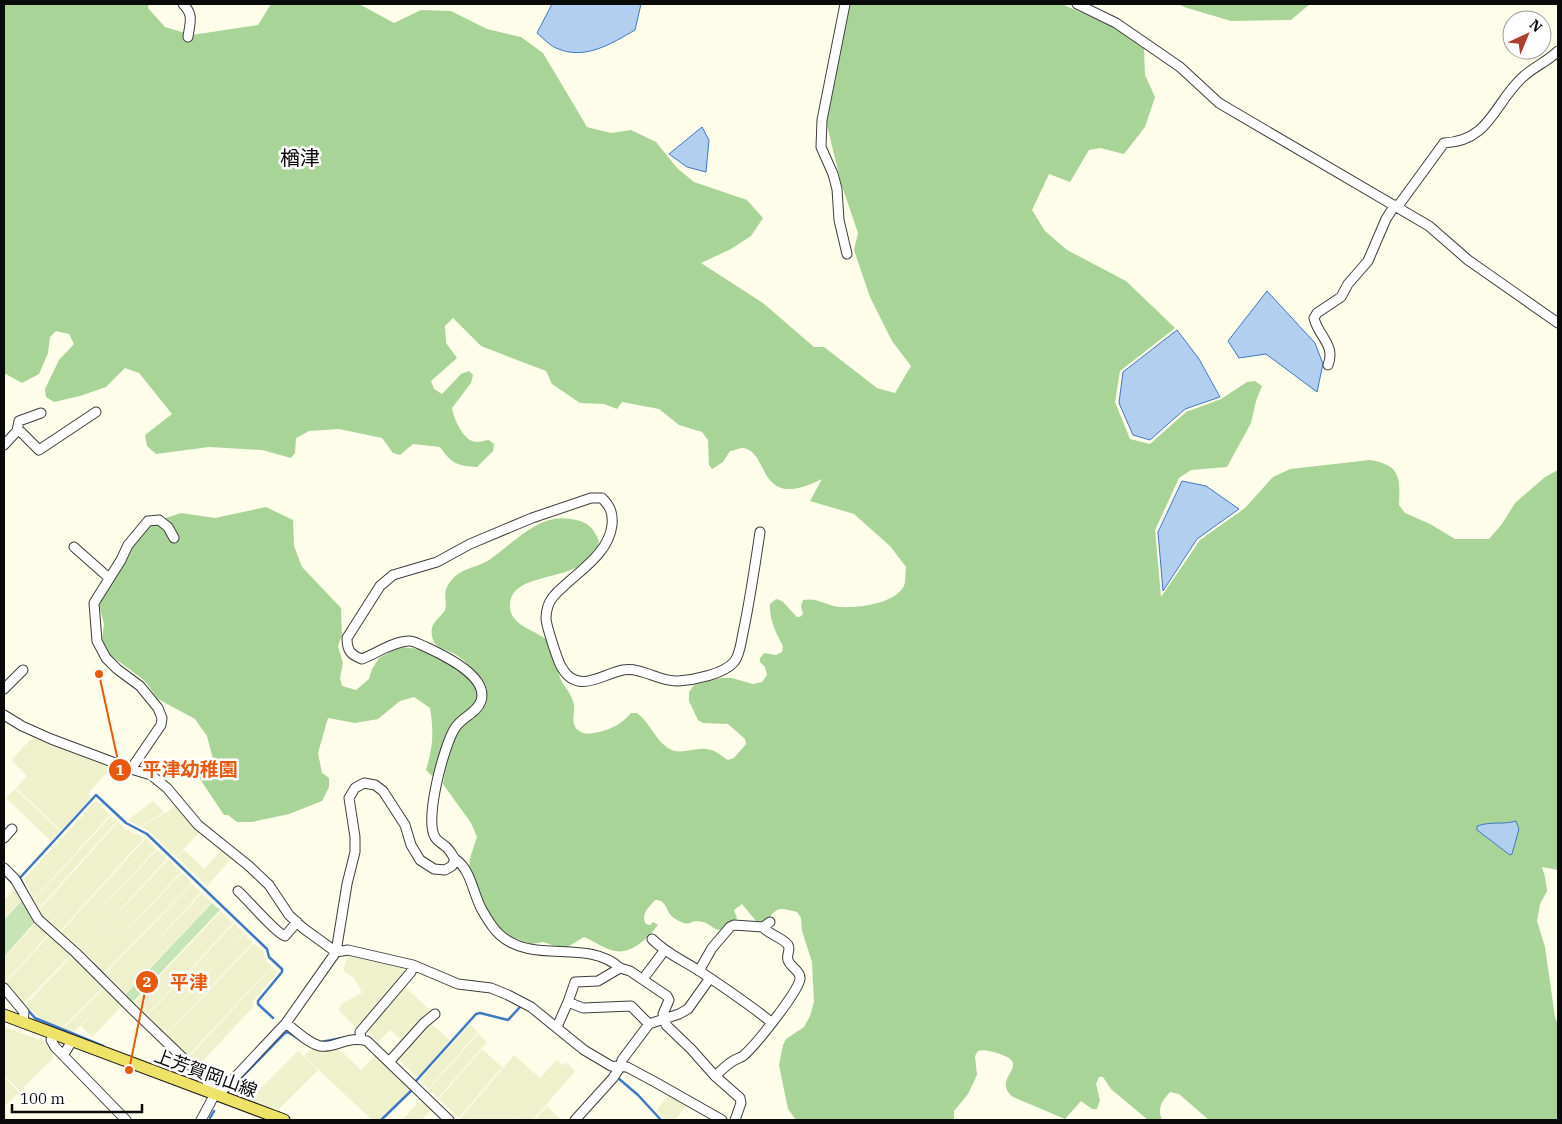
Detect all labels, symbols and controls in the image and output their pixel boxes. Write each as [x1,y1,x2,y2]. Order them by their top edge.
north arrow [1502,10,1552,60]
text: N [1526,15,1546,36]
district label: 楢津 [280,144,320,171]
callout: 平津幼稚園 [108,753,248,787]
text: 平津幼稚園 [142,757,238,781]
text: 1 [115,760,125,779]
callout: 平津 [135,965,218,999]
text: 平津 [170,970,208,994]
text: 2 [142,972,152,991]
street label: 上芳賀岡山線 [151,1044,261,1102]
scale bar [12,1082,142,1114]
text: 100 m [20,1089,65,1108]

